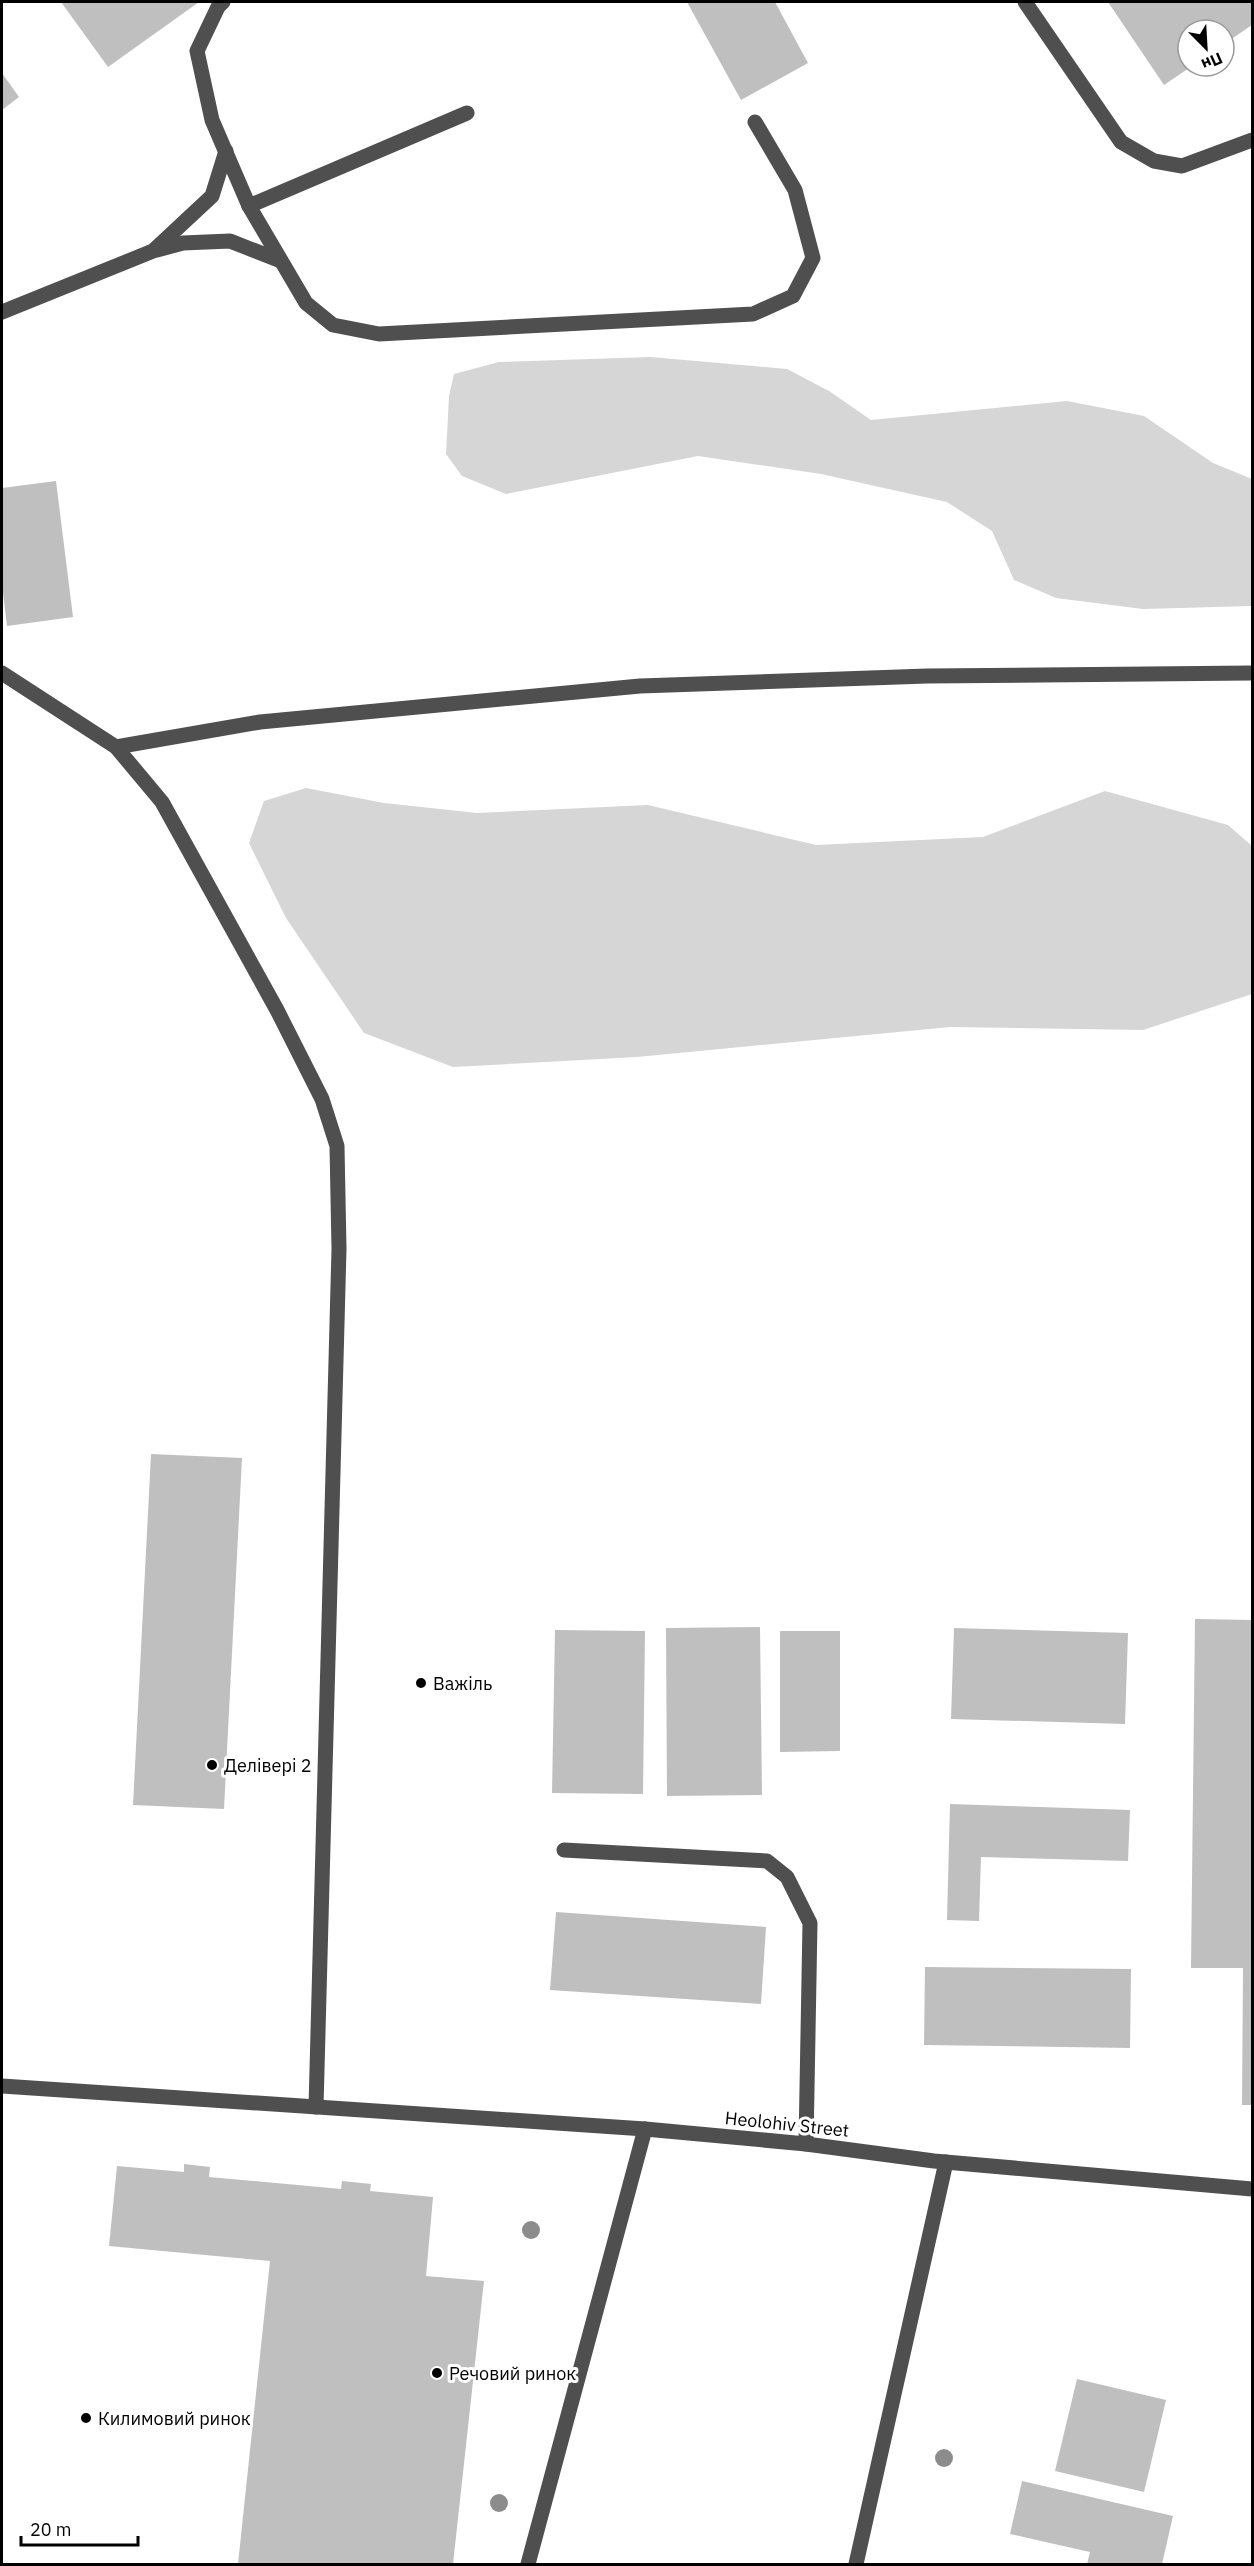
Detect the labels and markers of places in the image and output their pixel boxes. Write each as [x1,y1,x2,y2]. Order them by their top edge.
place label: Важіль [433,1672,492,1695]
marker: Важіль [414,1676,428,1690]
place label: Делівері 2 [224,1754,311,1777]
marker: Делівері 2 [205,1758,219,1772]
place label: Речовий ринок [449,2362,576,2385]
marker: Речовий ринок [430,2366,444,2380]
place label: Килимовий ринок [98,2407,251,2430]
marker: Килимовий ринок [79,2411,93,2425]

